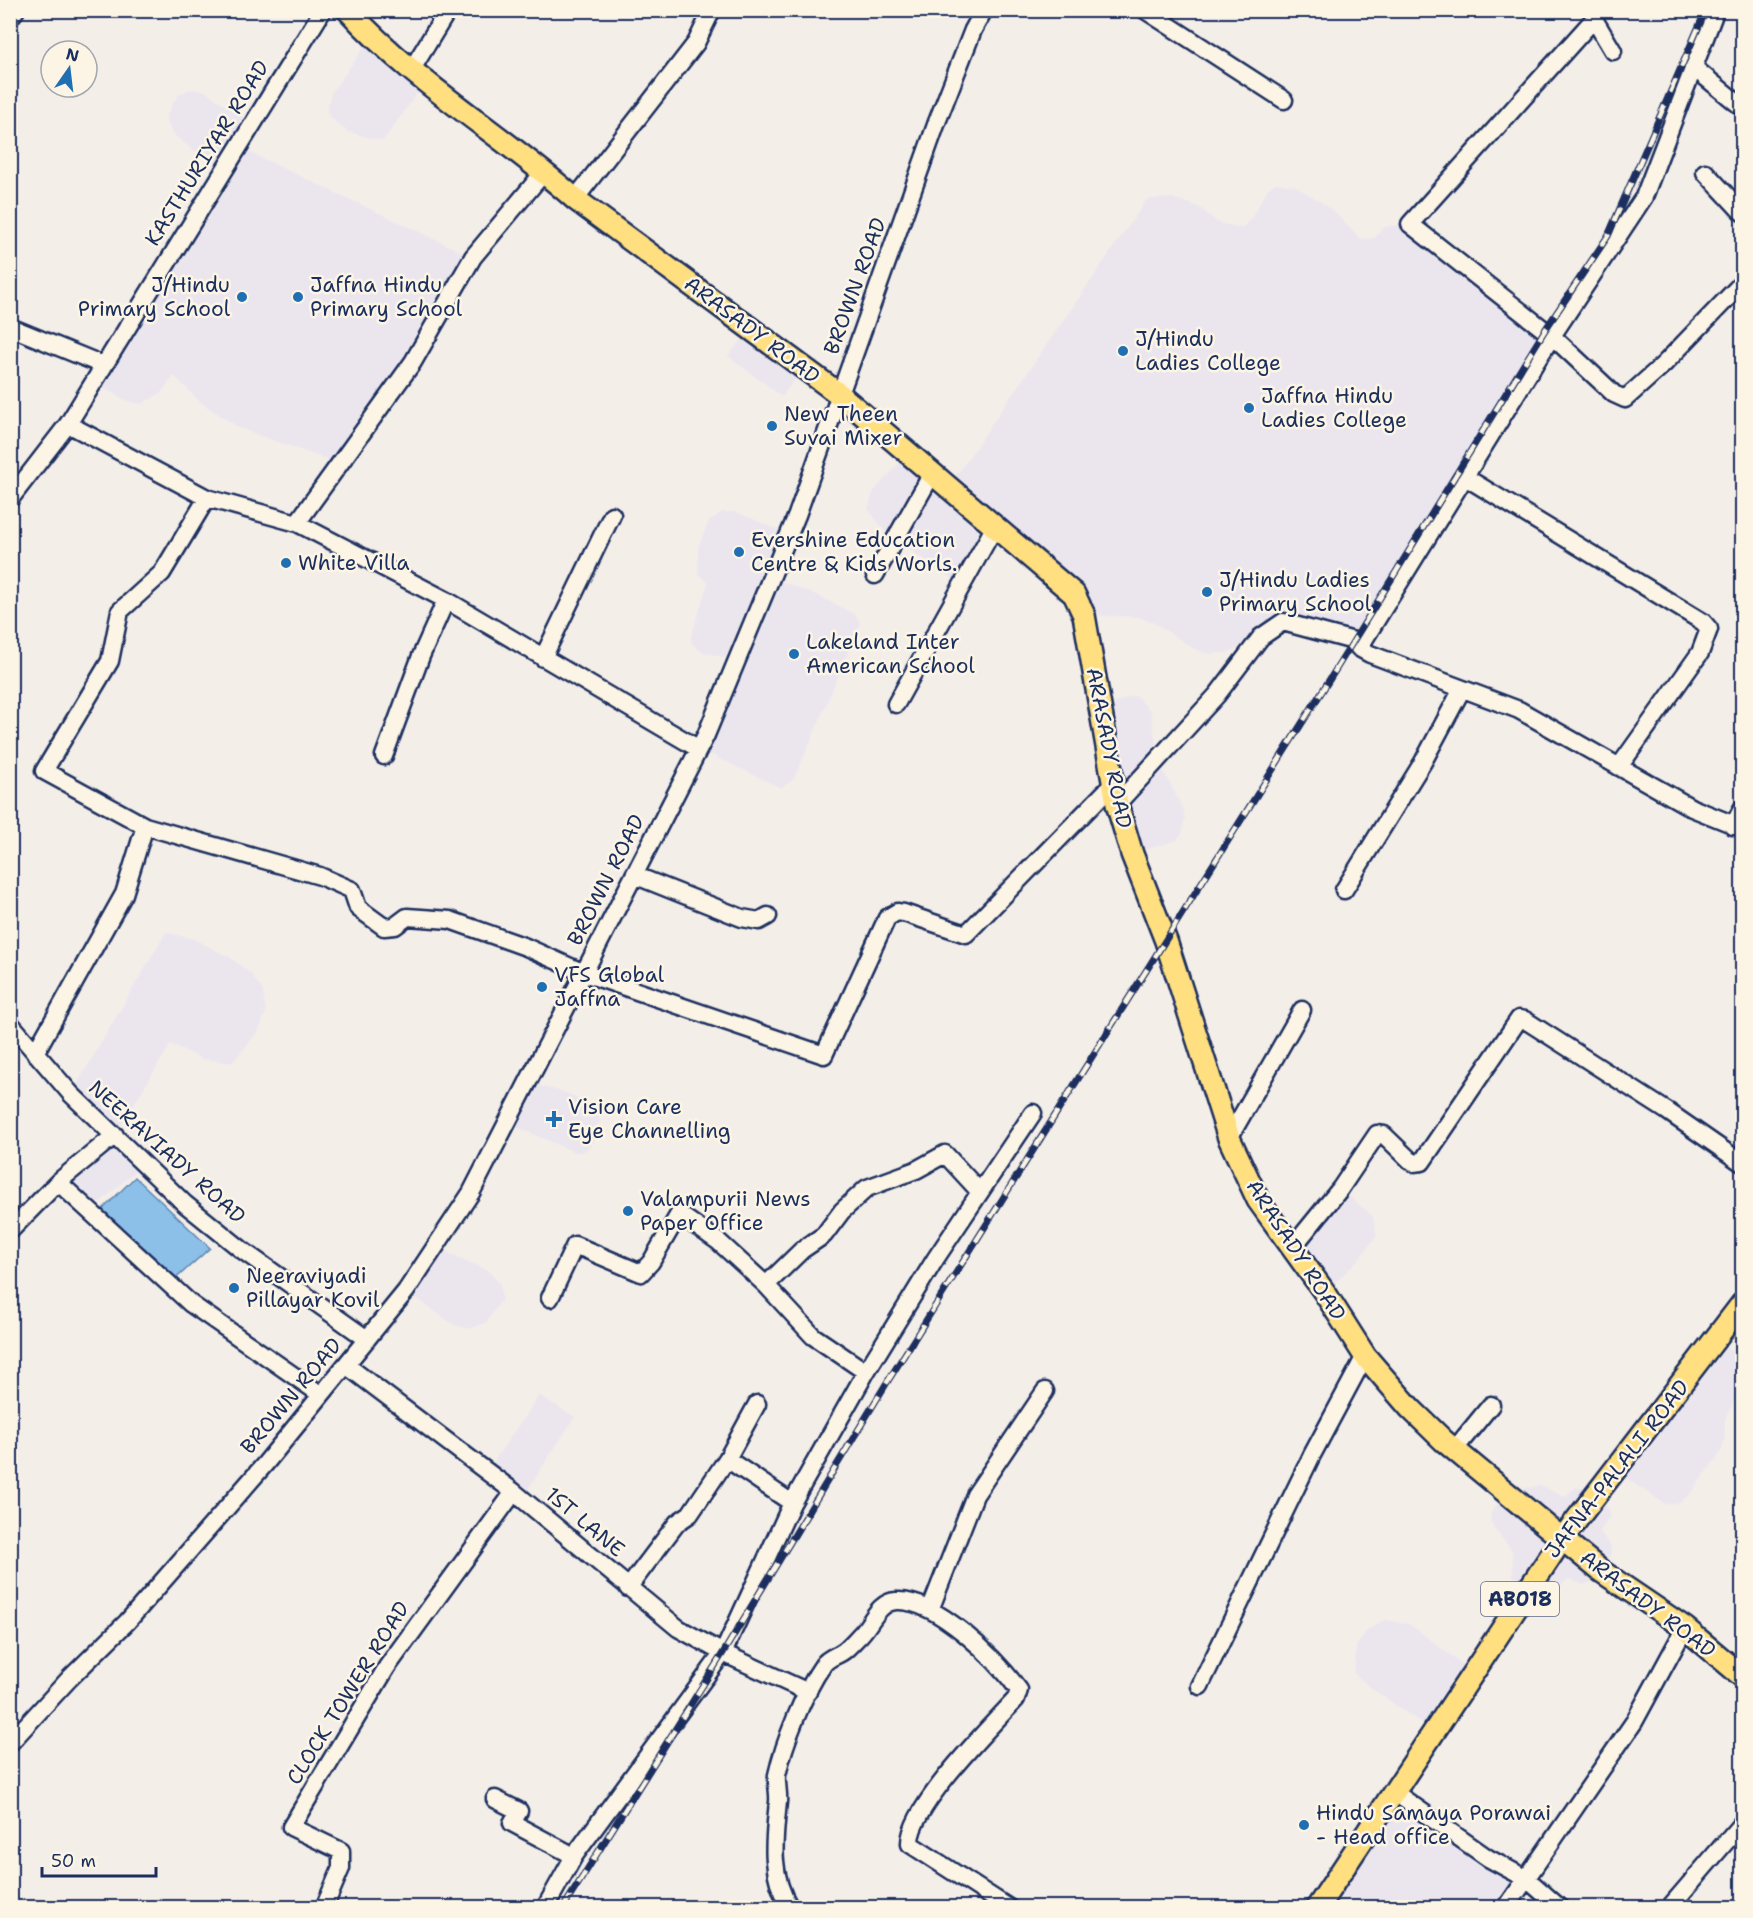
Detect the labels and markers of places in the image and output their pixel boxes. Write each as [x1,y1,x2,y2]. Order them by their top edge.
place label: J/Hindu Primary School [78,271,231,323]
place label: Jaffna Hindu Primary School [310,271,463,323]
marker: J/Hindu Primary School [235,290,249,304]
marker: Jaffna Hindu Primary School [291,290,305,304]
place label: J/Hindu Ladies College [1135,325,1281,377]
marker: J/Hindu Ladies College [1116,344,1130,358]
place label: Jaffna Hindu Ladies College [1261,382,1407,434]
place label: New Theen Suvai Mixer [784,400,903,452]
marker: Jaffna Hindu Ladies College [1242,401,1256,415]
marker: New Theen Suvai Mixer [765,419,779,433]
place label: Evershine Education Centre & Kids Worls. [751,526,957,578]
marker: Evershine Education Centre & Kids Worls. [732,545,746,559]
place label: White Villa [298,549,409,577]
marker: White Villa [279,556,293,570]
place label: J/Hindu Ladies Primary School [1219,566,1372,618]
marker: J/Hindu Ladies Primary School [1200,585,1214,599]
place label: Lakeland Inter American School [806,628,975,680]
marker: Lakeland Inter American School [787,647,801,661]
place label: VFS Global Jaffna [554,961,665,1013]
marker: VFS Global Jaffna [535,980,549,994]
place label: Vision Care Eye Channelling [568,1093,731,1145]
marker: Vision Care Eye Channelling [545,1110,563,1128]
place label: Valampurii News Paper Office [640,1185,811,1237]
marker: Valampurii News Paper Office [621,1204,635,1218]
place label: Neeraviyadi Pillayar Kovil [246,1262,380,1314]
marker: Neeraviyadi Pillayar Kovil [227,1281,241,1295]
place label: Hindu Samaya Porawai - Head office [1316,1799,1551,1851]
marker: Hindu Samaya Porawai - Head office [1297,1818,1311,1832]

